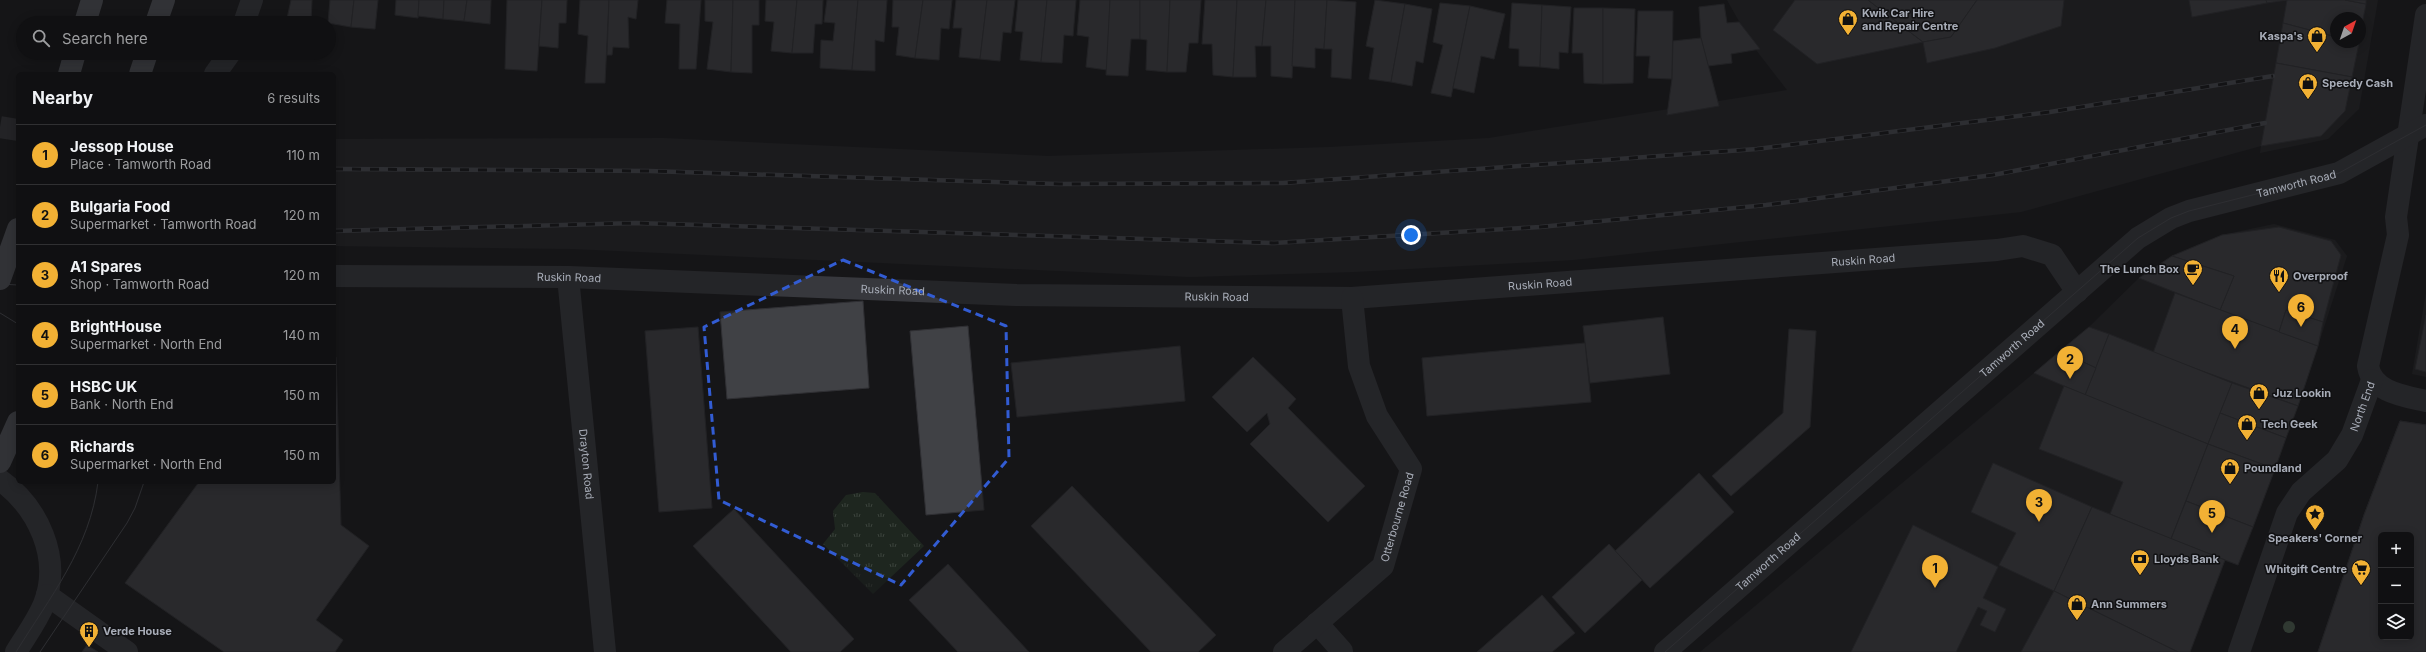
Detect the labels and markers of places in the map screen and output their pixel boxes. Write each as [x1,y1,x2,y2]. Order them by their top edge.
place label: Kwik Car Hire and Repair Centre [1862,6,1959,33]
shop icon: Kwik Car Hire and Repair Centre [1837,8,1859,36]
shop icon: Kaspa's [2306,25,2328,53]
place label: Kaspa's [2260,29,2303,43]
shop icon: Speedy Cash [2297,72,2319,100]
place label: Speedy Cash [2322,76,2393,90]
cafe icon: The Lunch Box [2182,258,2204,286]
place label: The Lunch Box [2100,262,2180,276]
restaurant icon: Overproof [2268,265,2290,293]
place label: Overproof [2293,269,2349,283]
pin: 6 [2288,294,2314,327]
pin: 4 [2222,316,2248,349]
pin: 2 [2057,346,2083,379]
shop icon: Juz Lookin [2248,382,2270,410]
place label: Juz Lookin [2273,386,2331,400]
shop icon: Tech Geek [2236,413,2258,441]
place label: Tech Geek [2261,417,2318,431]
shop icon: Poundland [2219,457,2241,485]
place label: Poundland [2244,461,2302,475]
pin: 3 [2026,489,2052,522]
pin: 5 [2199,500,2225,533]
place icon: Speakers' Corner [2304,503,2326,531]
place label: Speakers' Corner [2268,531,2363,545]
bank icon: Lloyds Bank [2129,548,2151,576]
place label: Lloyds Bank [2154,552,2219,566]
pin: 1 [1922,555,1948,588]
supermarket icon: Whitgift Centre [2350,558,2372,586]
place label: Whitgift Centre [2265,562,2347,576]
shop icon: Ann Summers [2066,593,2088,621]
place label: Ann Summers [2091,597,2167,611]
building icon: Verde House [78,620,100,648]
place label: Verde House [103,624,172,638]

